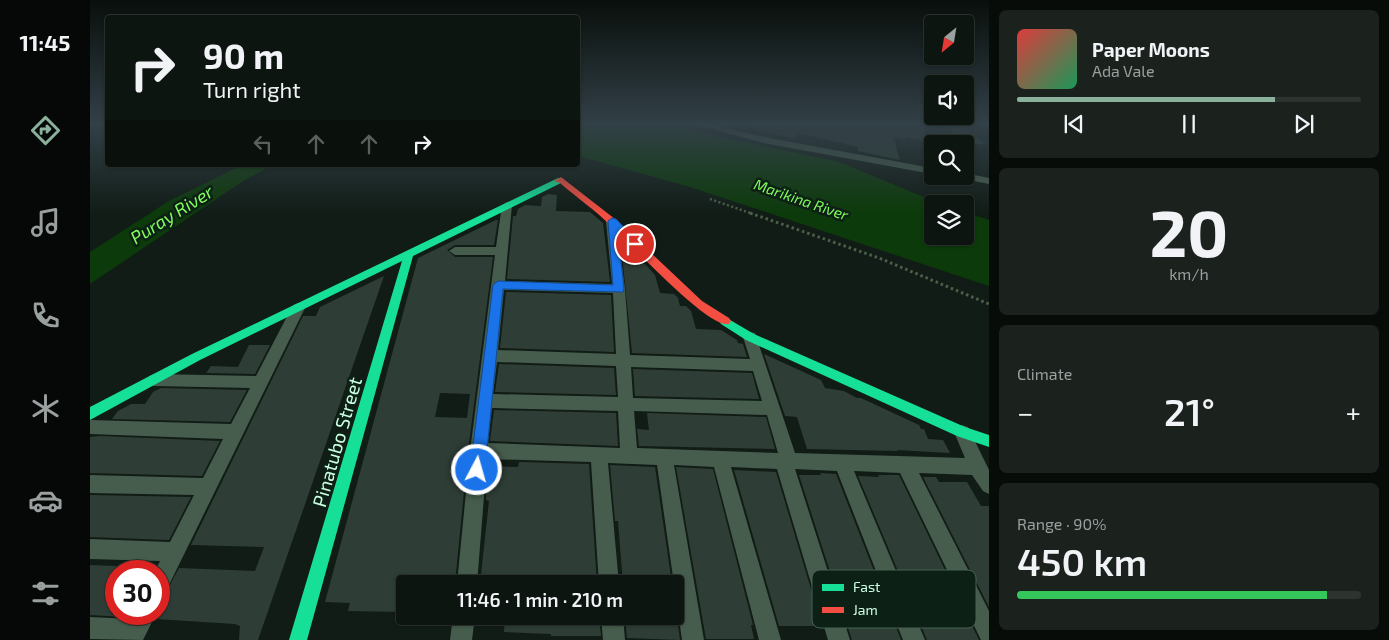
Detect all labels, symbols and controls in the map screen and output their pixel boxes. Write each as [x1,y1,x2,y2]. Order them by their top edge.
north arrow [924,15,974,65]
map controls [924,15,974,245]
text: 11:45 [20,29,70,55]
text: 90 m [203,34,284,76]
icon: right [120,35,185,100]
text: Paper Moons [1092,38,1210,61]
text: Ada Vale [1092,61,1155,80]
button: sound [924,75,974,125]
text: Turn right [203,76,301,102]
icon: previous [1060,110,1088,138]
icon: pause [1175,110,1203,138]
icon: next [1290,110,1318,138]
icon: directions [28,113,63,148]
icon: left [249,130,277,158]
icon: ahead [302,130,330,158]
icon: ahead [355,130,383,158]
icon: right [408,130,436,158]
button: search [924,135,974,185]
water label: Marikina River [752,175,852,224]
water label: Puray River [126,180,218,248]
text: 20 [1150,192,1228,270]
button: layers [924,195,974,245]
icon: music [28,205,63,240]
pin [614,223,656,265]
icon: arrive [621,230,649,258]
text: km/h [1169,264,1209,283]
icon: phone [28,298,63,333]
text: Climate [1017,364,1072,383]
street label: Pinatubo Street [307,374,366,509]
text: 21° [1164,388,1215,434]
icon: climate [28,391,63,426]
text: − [1017,395,1033,429]
text: + [1346,395,1361,429]
position arrow [450,443,502,495]
icon: car [28,483,63,518]
text: Range · 90% [1017,514,1106,533]
text: 450 km [1017,538,1147,584]
speed limit sign: 30 [105,560,170,625]
legend [812,570,976,628]
icon: filters [28,576,63,611]
text: Fast [853,578,880,595]
text: 11:46 · 1 min · 210 m [457,588,623,611]
text: Jam [853,601,878,618]

